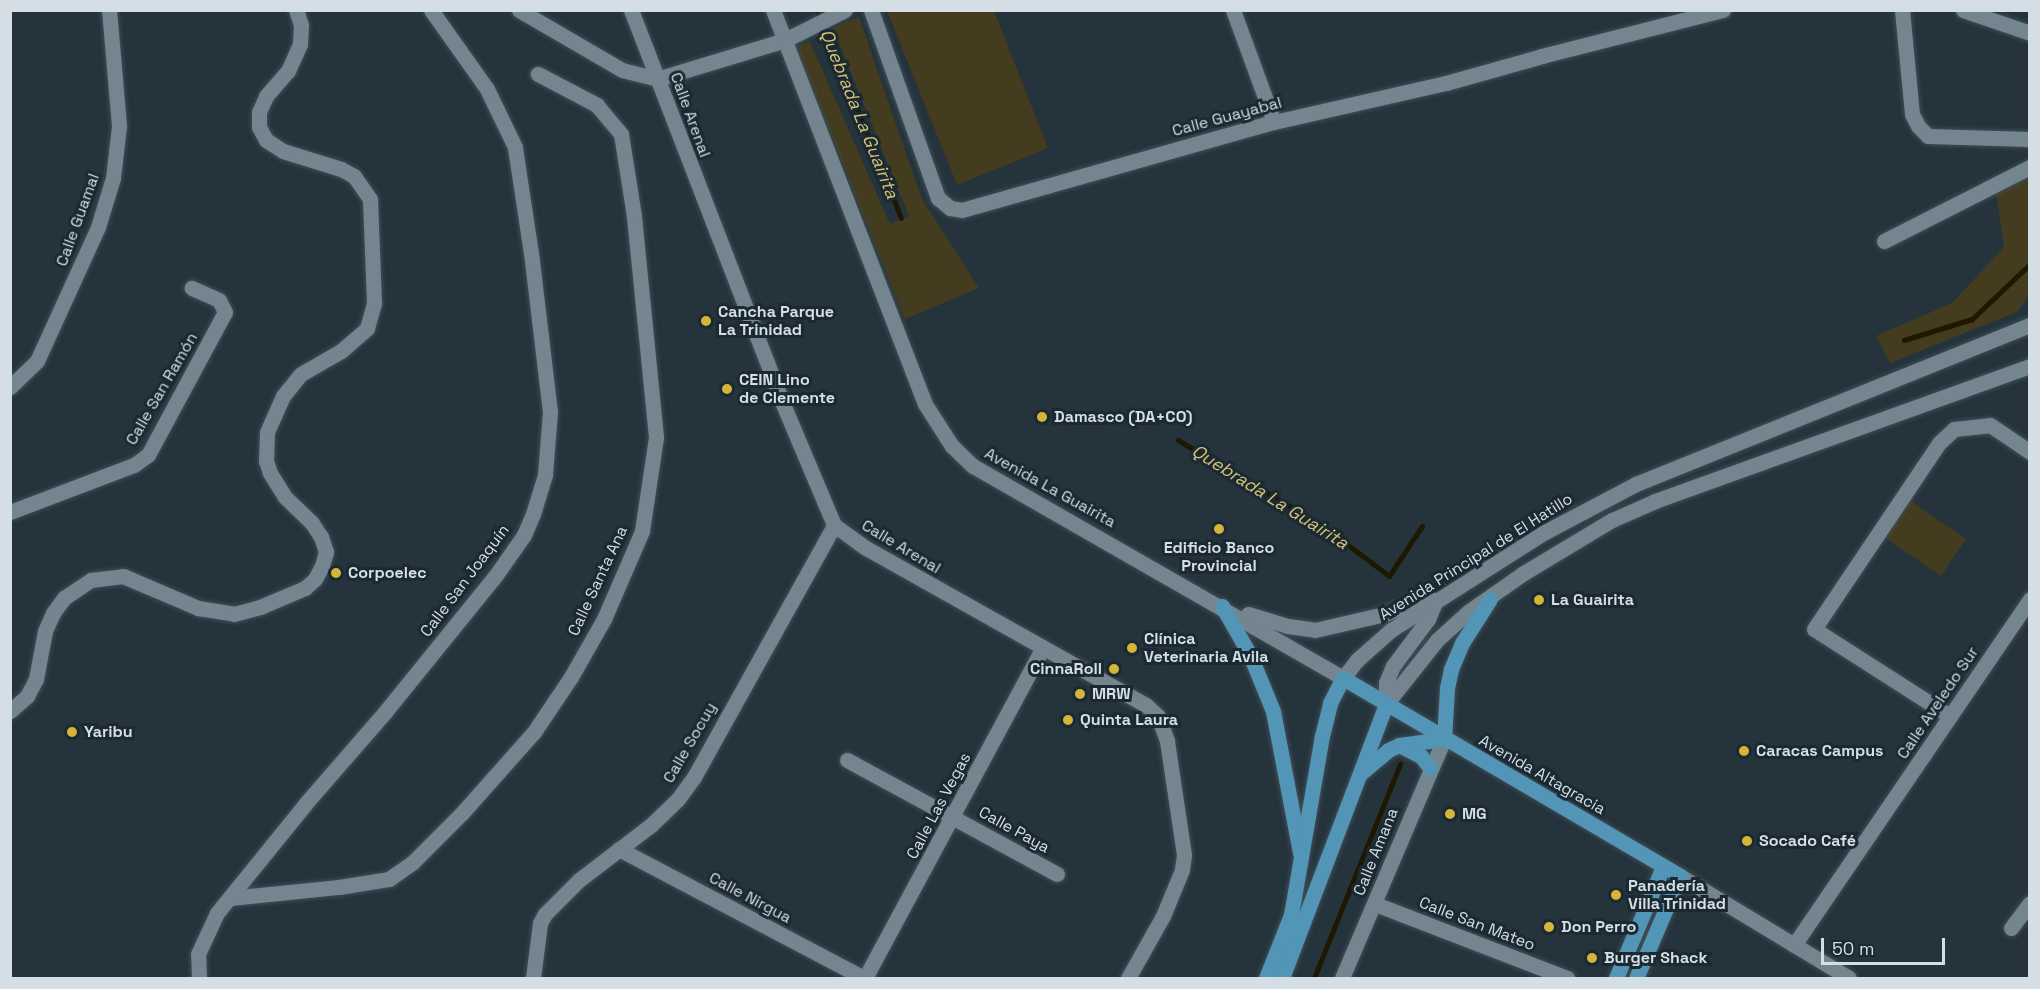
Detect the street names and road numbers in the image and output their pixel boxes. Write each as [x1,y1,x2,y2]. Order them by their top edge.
street label: Calle Arenal [666,70,714,160]
street label: Calle Guayabal [1170,93,1284,141]
street label: Calle Guamal [52,171,104,269]
street label: Calle San Ramón [122,329,202,449]
street label: Avenida La Guairita [981,444,1119,532]
street label: Avenida Principal de El Hatillo [1376,489,1576,625]
street label: Calle Arenal [858,516,944,578]
street label: Calle San Joaquín [417,521,513,641]
street label: Calle Santa Ana [564,523,632,639]
street label: Calle Aveledo Sur [1893,643,1983,763]
street label: Calle Socuy [659,699,721,787]
street label: Avenida Altagracia [1475,731,1609,819]
street label: Calle Las Vegas [903,749,975,863]
street label: Calle Paya [975,803,1053,857]
street label: Calle Amana [1350,805,1402,899]
street label: Calle Nirgua [706,868,794,928]
street label: Calle San Mateo [1416,893,1538,955]

